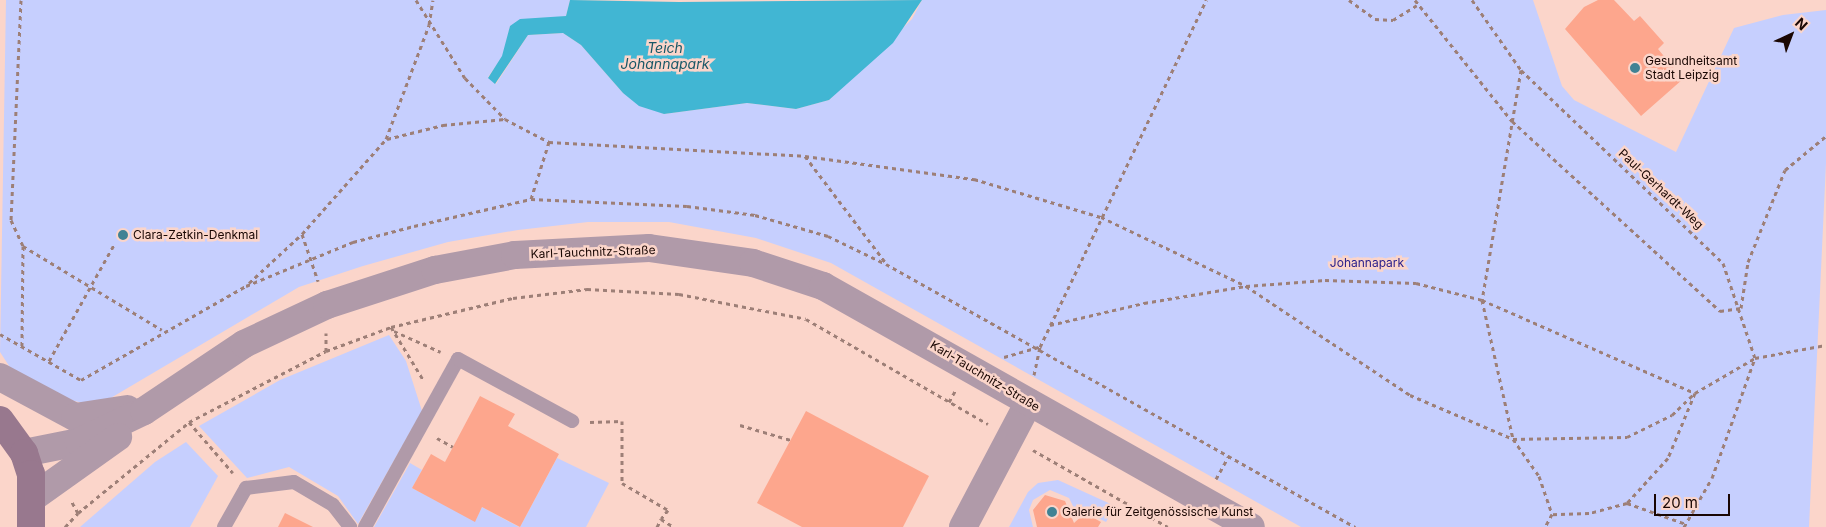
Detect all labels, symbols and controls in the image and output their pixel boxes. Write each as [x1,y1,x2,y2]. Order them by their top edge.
north arrow [1766,10,1816,60]
text: N [1792,14,1811,34]
water label: Teich Johannapark [621,40,709,72]
place label: Gesundheitsamt Stadt Leipzig [1645,54,1737,82]
marker: Gesundheitsamt Stadt Leipzig [1629,62,1641,74]
street label: Paul-Gerhardt-Weg [1616,146,1706,232]
place label: Clara-Zetkin-Denkmal [133,228,258,242]
marker: Clara-Zetkin-Denkmal [117,229,129,241]
street label: Karl-Tauchnitz-Straße [530,243,656,261]
park label: Johannapark [1330,256,1404,270]
street label: Karl-Tauchnitz-Straße [928,338,1042,414]
scale bar [1656,484,1732,516]
text: 20 m [1662,493,1698,512]
place label: Galerie für Zeitgenössische Kunst [1062,505,1253,519]
marker: Galerie für Zeitgenössische Kunst [1046,506,1058,518]

